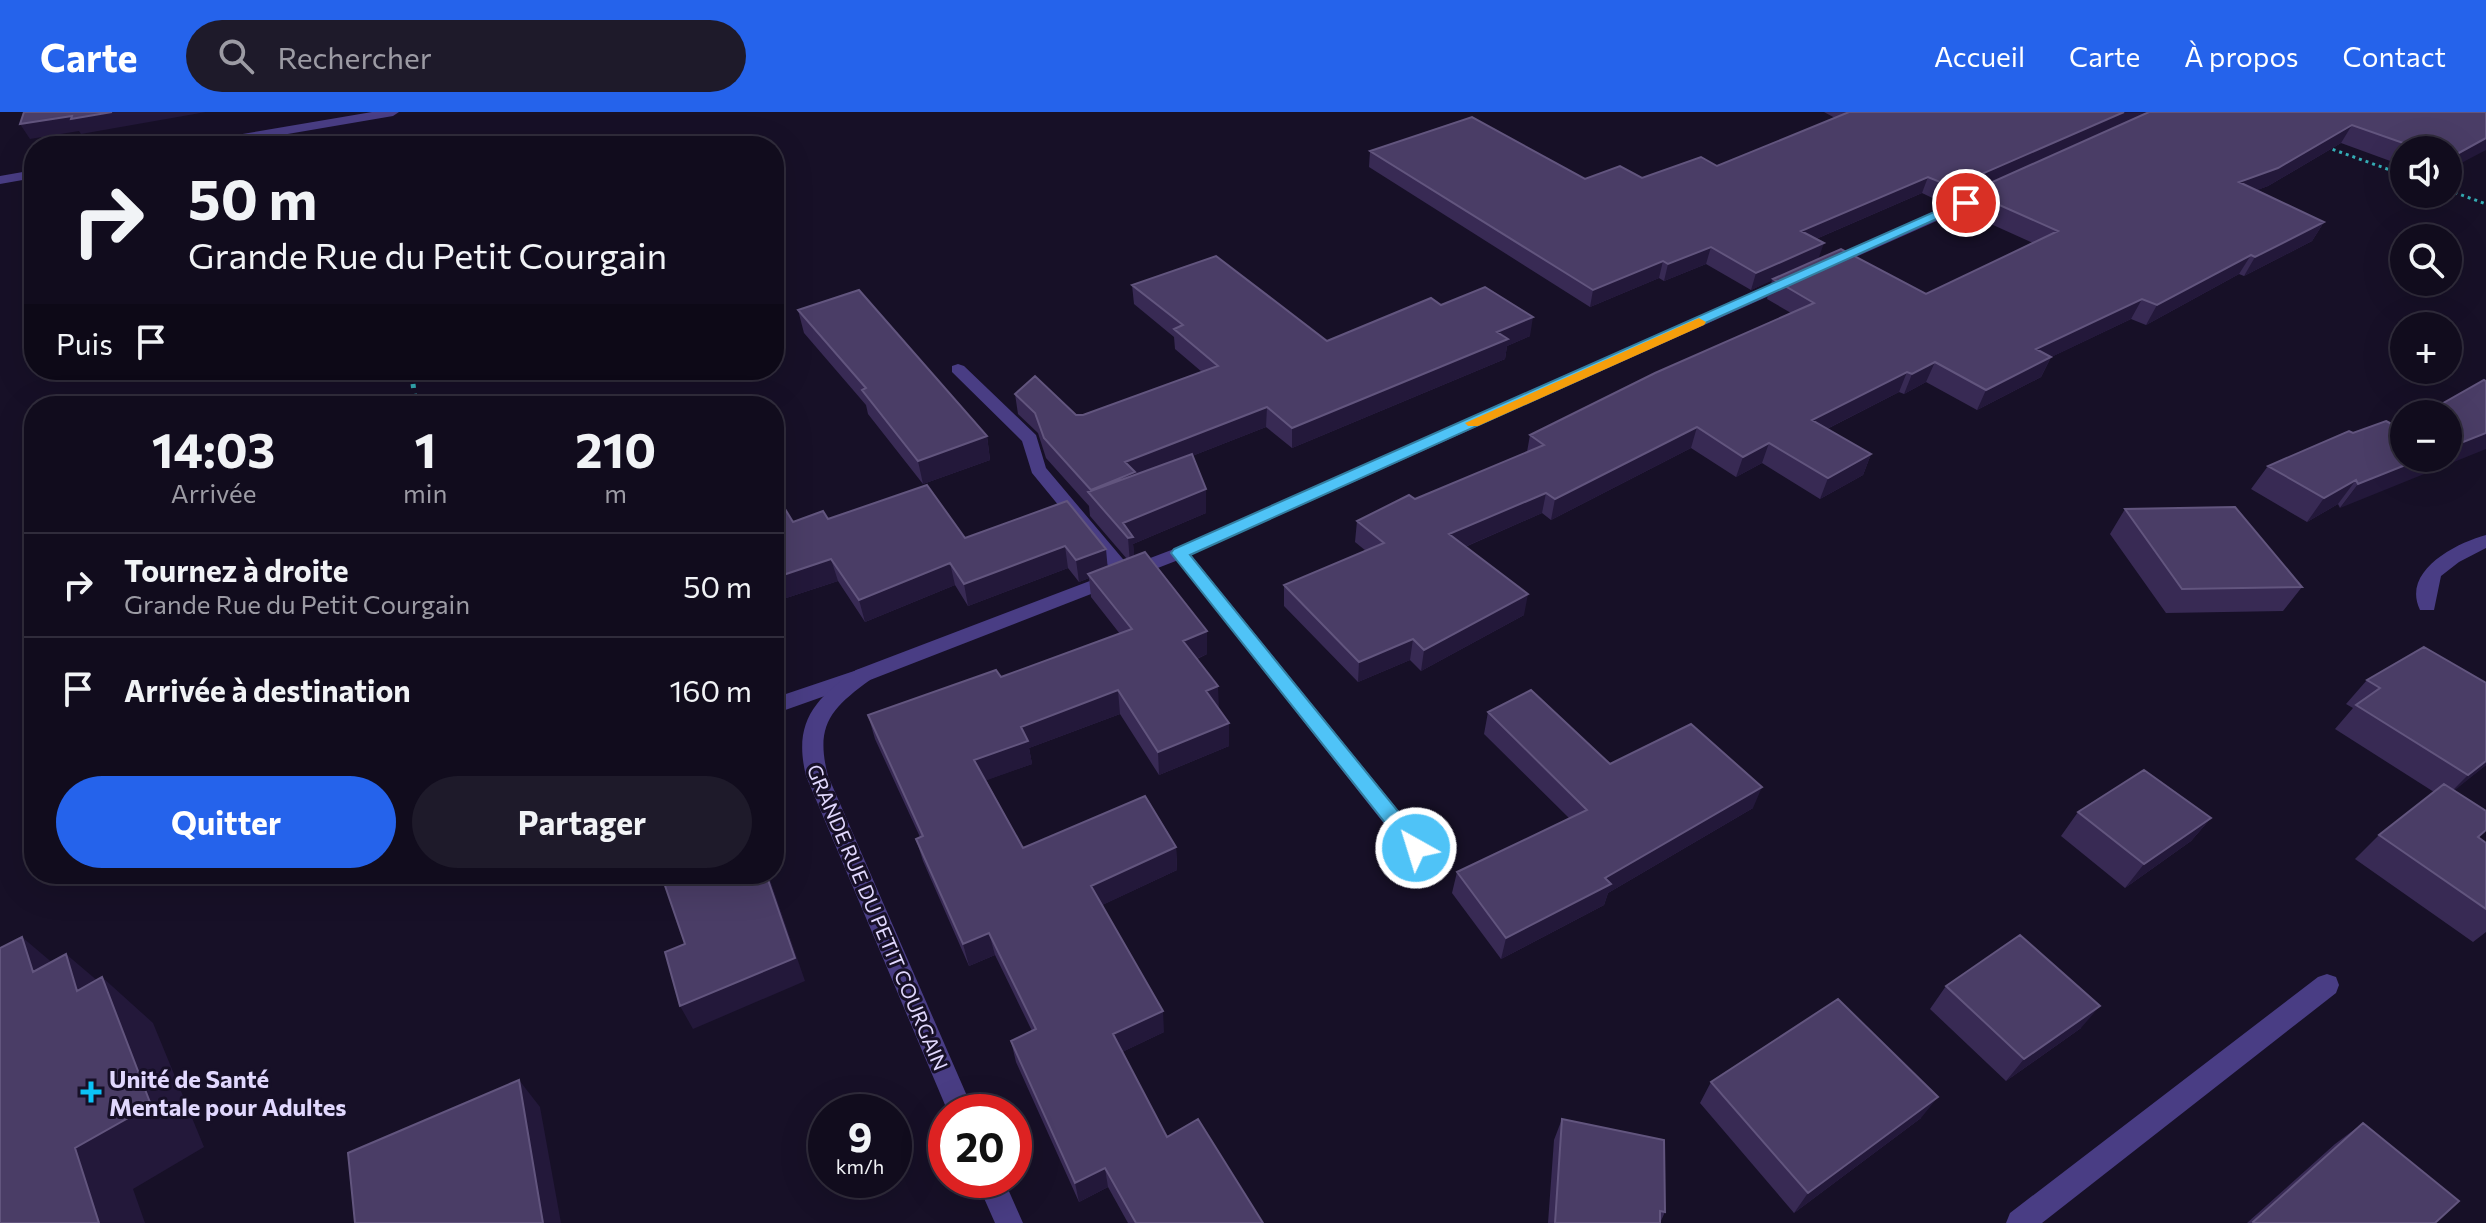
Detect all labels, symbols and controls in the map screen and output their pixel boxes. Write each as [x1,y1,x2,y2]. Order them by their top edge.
search box [186,20,746,92]
text: Carte [40,33,138,80]
icon: search [214,34,258,78]
text: Rechercher [278,38,432,75]
text: Accueil [1934,39,2025,73]
text: Carte [2069,39,2140,73]
text: À propos [2184,39,2299,73]
text: Contact [2343,39,2446,73]
map controls [2390,136,2462,472]
button: sound [2390,136,2462,208]
text: 50 m [188,163,317,232]
icon: right [56,168,160,272]
pin [1932,169,2000,237]
icon: arrive [1944,181,1988,225]
button: search [2390,224,2462,296]
text: Grande Rue du Petit Courgain [188,232,667,276]
button: + [2390,312,2462,384]
icon: arrive [129,320,173,364]
text: Puis [56,324,113,361]
button: − [2390,400,2462,472]
text: 14:03 [152,419,275,478]
text: 1 [414,419,436,478]
text: 210 [575,419,656,478]
text: Arrivée [171,477,256,508]
text: min [403,477,447,508]
text: m [604,477,627,508]
text: Tournez à droite [124,551,348,588]
icon: right [56,563,100,607]
text: 50 m [683,567,752,604]
text: Grande Rue du Petit Courgain [124,588,470,619]
icon: arrive [56,667,100,711]
text: Arrivée à destination [124,671,411,708]
text: 160 m [669,671,752,708]
street label: GRANDE RUE DU PETIT COURGAIN [802,760,954,1074]
button: Quitter [56,776,396,868]
button: Partager [412,776,752,868]
position arrow [1374,806,1458,890]
place label: Unité de Santé Mentale pour Adultes [109,1064,347,1121]
marker: Unité de Santé Mentale pour Adultes [80,1081,102,1103]
speed limit sign: 20 [928,1094,1032,1198]
text: 9 [848,1111,872,1160]
text: km/h [836,1154,884,1178]

